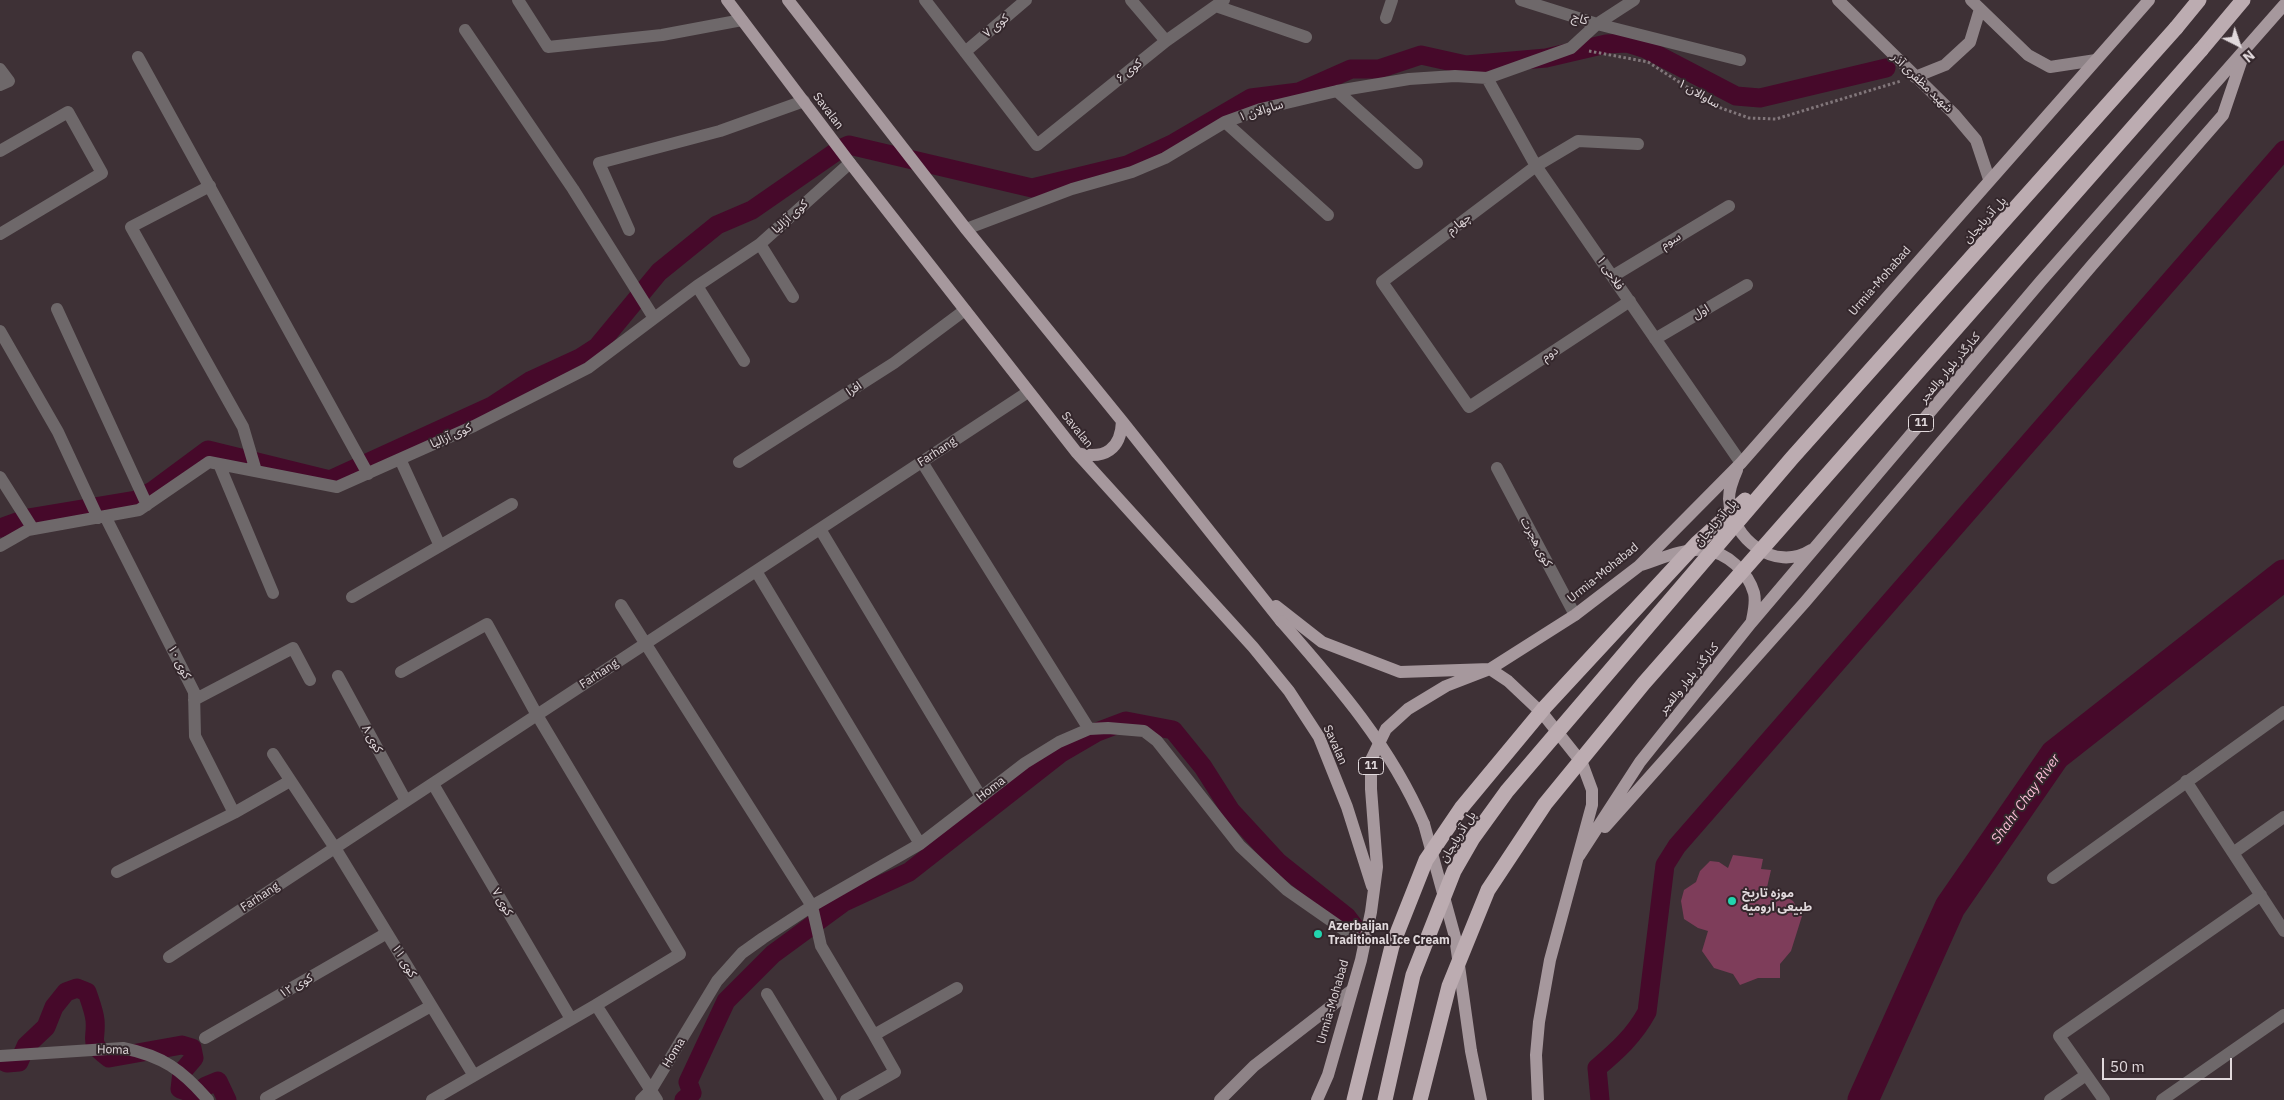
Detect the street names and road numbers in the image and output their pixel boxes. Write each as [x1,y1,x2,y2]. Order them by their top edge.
street label: کاج [1570,10,1590,28]
street label: کوی ۷ [980,11,1012,41]
street label: شهید مظفری آذر [1888,50,1956,116]
street label: کوی ۶ [1113,56,1145,86]
street label: ساوالان ۱ [1675,76,1723,112]
street label: Savalan [810,90,846,132]
street label: ساوالان ۱ [1237,97,1285,125]
street label: پل آذربایجان [1960,194,2010,246]
street label: کوی آزالیا [769,197,811,237]
street label: چهارم [1444,210,1474,238]
street label: سوم [1658,229,1684,253]
street label: Urmia-Mohabad [1846,243,1914,319]
street label: فلاحی ۱ [1593,253,1627,293]
street label: اول [1690,302,1712,322]
street label: کنارگذر بلوار والفجر [1916,330,1984,406]
street label: دوم [1539,343,1561,365]
street label: افرا [844,379,864,399]
street label: Savalan [1058,409,1096,451]
road number: 11 [1908,414,1934,432]
street label: کوی آزالیا [428,421,474,451]
street label: Farhang [915,434,959,470]
street label: پل آذربایجان [1692,497,1740,549]
street label: کوی هجرت [1517,515,1555,569]
street label: Urmia-Mohabad [1565,540,1641,606]
street label: کنارگذر بلوار والفجر [1656,641,1722,717]
street label: کوی ۱۰ [164,643,194,681]
street label: Farhang [577,656,621,692]
street label: کوی ۸ [359,723,385,755]
street label: Savalan [1320,723,1350,767]
road number: 11 [1358,758,1384,774]
street label: Homa [974,774,1008,804]
street label: پل آذربایجان [1437,809,1479,865]
street label: Farhang [238,879,282,915]
street label: کوی ۷ [488,886,516,918]
street label: کوی ۱۱ [388,942,420,980]
street label: Urmia-Mohabad [1314,958,1352,1046]
street label: کوی ۱۲ [277,971,315,1001]
street label: Homa [660,1036,688,1070]
street label: Homa [97,1043,129,1057]

